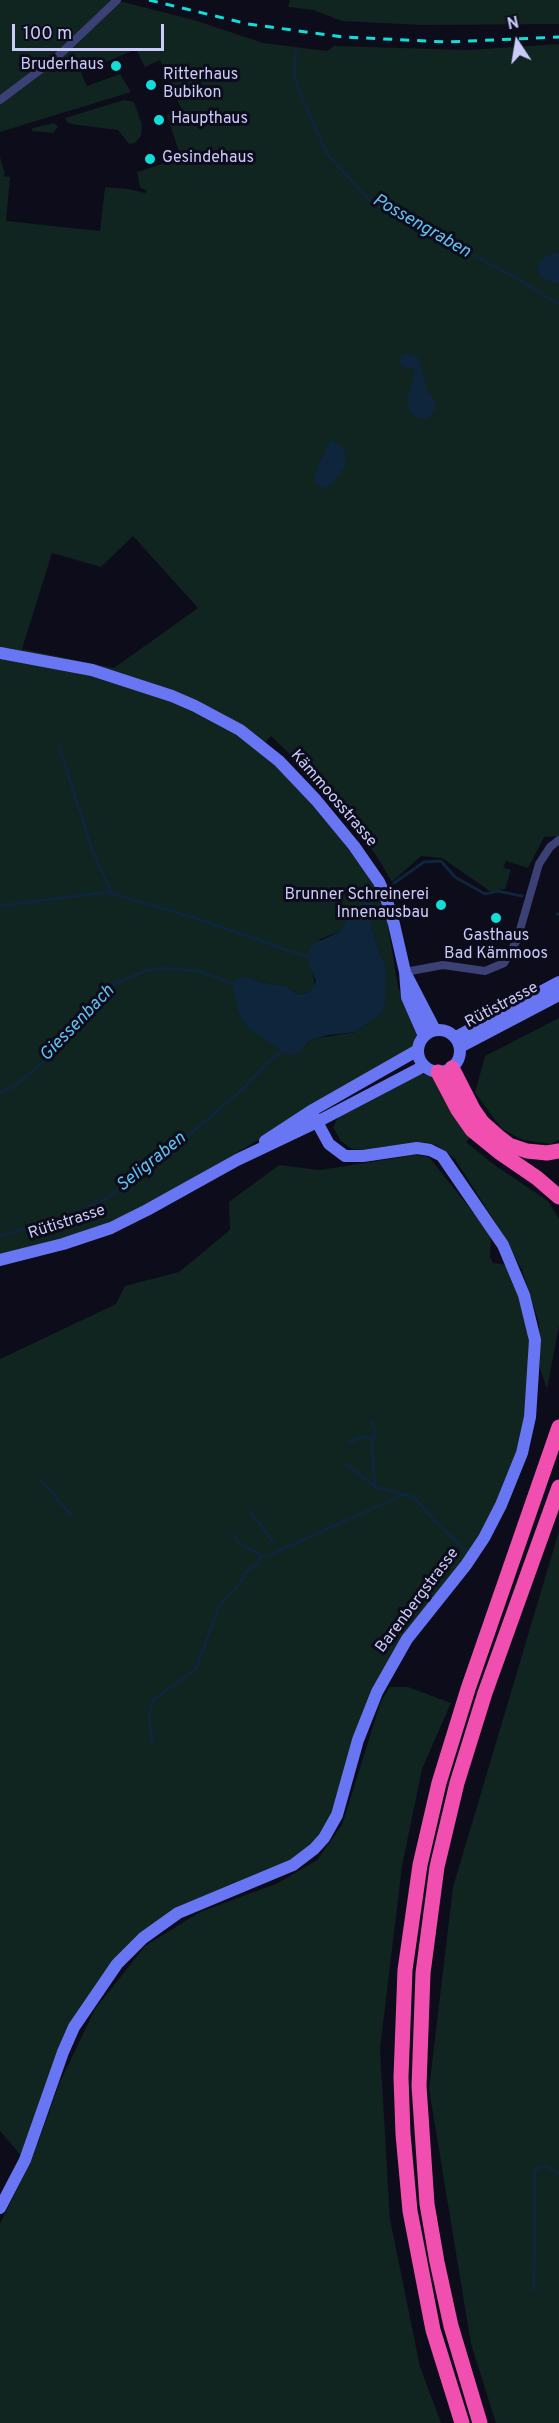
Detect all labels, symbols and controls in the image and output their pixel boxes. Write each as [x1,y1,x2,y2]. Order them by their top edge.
scale bar [15,12,166,50]
north arrow [487,12,547,72]
text: N [506,13,521,35]
text: 100 m [23,23,72,46]
place label: Bruderhaus [21,56,104,76]
marker: Bruderhaus [109,59,123,73]
place label: Ritterhaus Bubikon [163,66,238,104]
marker: Ritterhaus Bubikon [144,78,158,92]
place label: Haupthaus [171,110,248,130]
marker: Haupthaus [152,113,166,127]
place label: Gesindehaus [162,149,254,169]
marker: Gesindehaus [143,152,157,166]
water label: Possengraben [368,190,474,264]
street label: Kämmoosstrasse [286,747,380,851]
place label: Brunner Schreinerei Innenausbau [285,886,429,924]
marker: Brunner Schreinerei Innenausbau [434,898,448,912]
marker: Gasthaus Bad Kämmoos [489,911,503,925]
place label: Gasthaus Bad Kämmoos [444,927,548,965]
street label: Rütistrasse [462,979,542,1033]
water label: Giessenbach [36,981,120,1067]
water label: Seligraben [113,1128,191,1198]
street label: Rütistrasse [26,1202,108,1244]
street label: Barenbergstrasse [372,1545,464,1657]

